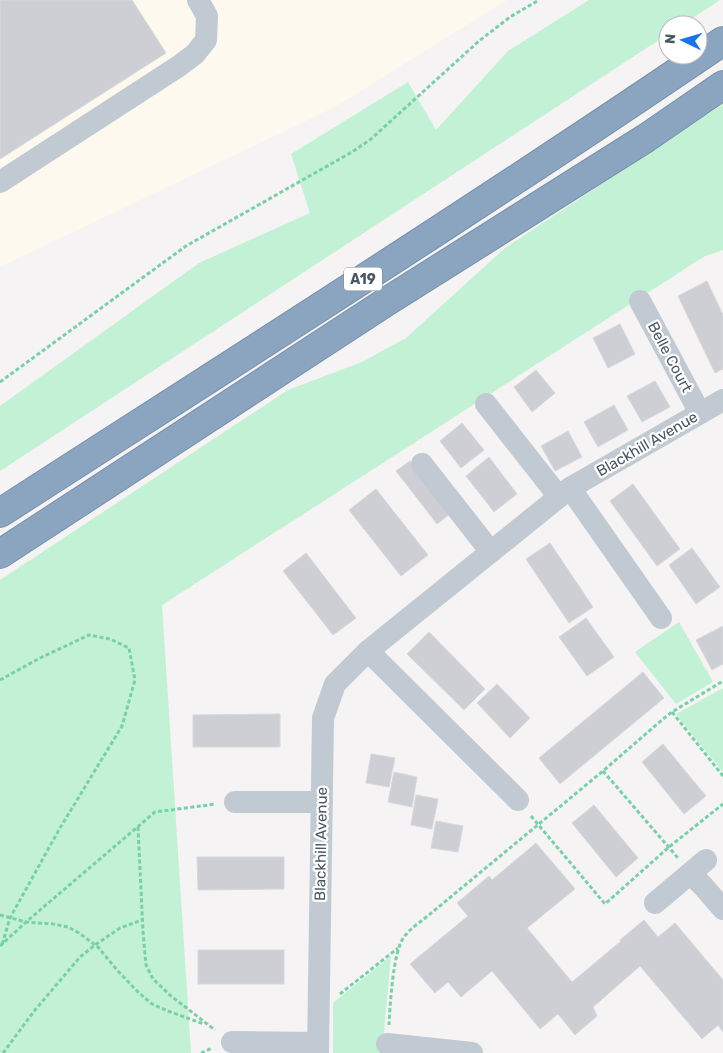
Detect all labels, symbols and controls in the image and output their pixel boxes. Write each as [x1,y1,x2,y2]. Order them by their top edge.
north arrow [658,15,708,65]
text: N [662,33,679,45]
road number: A19 [344,268,382,290]
street label: Belle Court [644,319,696,395]
street label: Blackhill Avenue [593,408,701,480]
street label: Blackhill Avenue [311,787,331,901]

